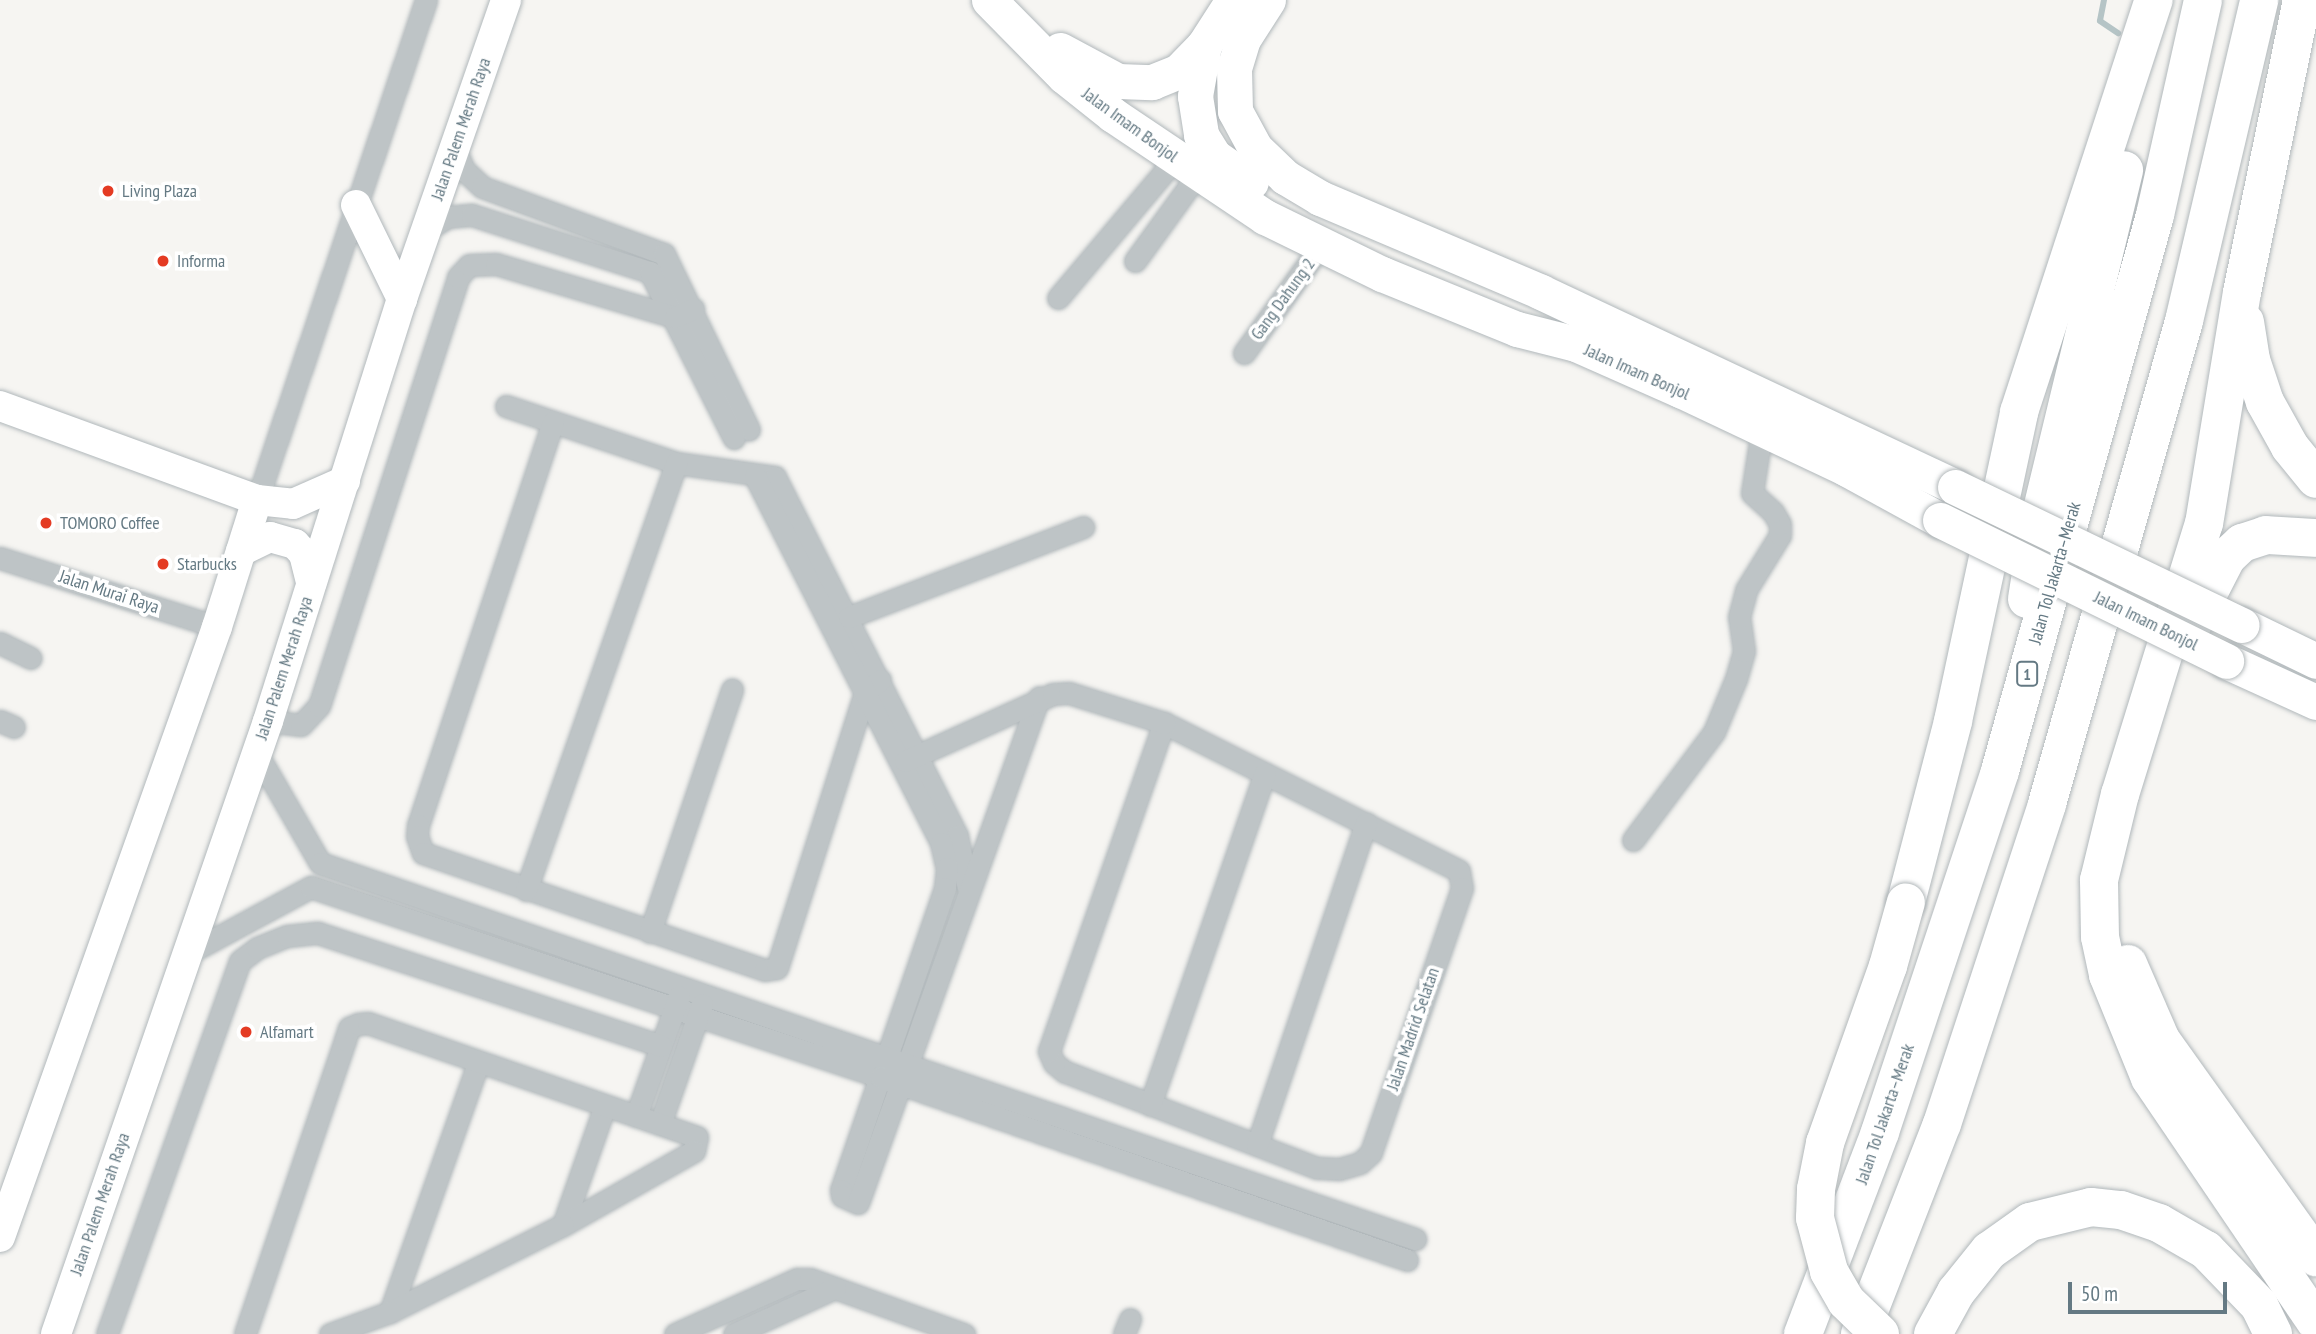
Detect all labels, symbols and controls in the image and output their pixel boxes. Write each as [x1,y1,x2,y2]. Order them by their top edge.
street label: Jalan Palem Merah Raya [426,55,496,203]
street label: Jalan Imam Bonjol [1078,83,1182,167]
place label: Living Plaza [122,180,197,202]
marker: Living Plaza [100,183,116,199]
place label: Informa [177,250,225,272]
marker: Informa [155,253,171,269]
street label: Gang Dahung 2 [1246,254,1320,344]
street label: Jalan Imam Bonjol [1581,339,1693,405]
street label: Jalan Tol Jakarta–Merak [2024,499,2086,647]
place label: TOMORO Coffee [60,512,160,534]
marker: TOMORO Coffee [38,515,54,531]
place label: Starbucks [177,553,237,575]
marker: Starbucks [155,556,171,572]
street label: Jalan Murai Raya [56,566,162,618]
street label: Jalan Imam Bonjol [2090,586,2202,656]
street label: Jalan Palem Merah Raya [251,594,317,742]
road number: 1 [2015,662,2039,687]
street label: Jalan Madrid Selatan [1382,965,1444,1093]
place label: Alfamart [260,1021,314,1043]
marker: Alfamart [238,1024,254,1040]
street label: Jalan Tol Jakarta–Merak [1851,1041,1919,1187]
street label: Jalan Palem Merah Raya [65,1130,135,1278]
scale bar [2071,1268,2230,1312]
text: 50 m [2081,1280,2118,1307]

